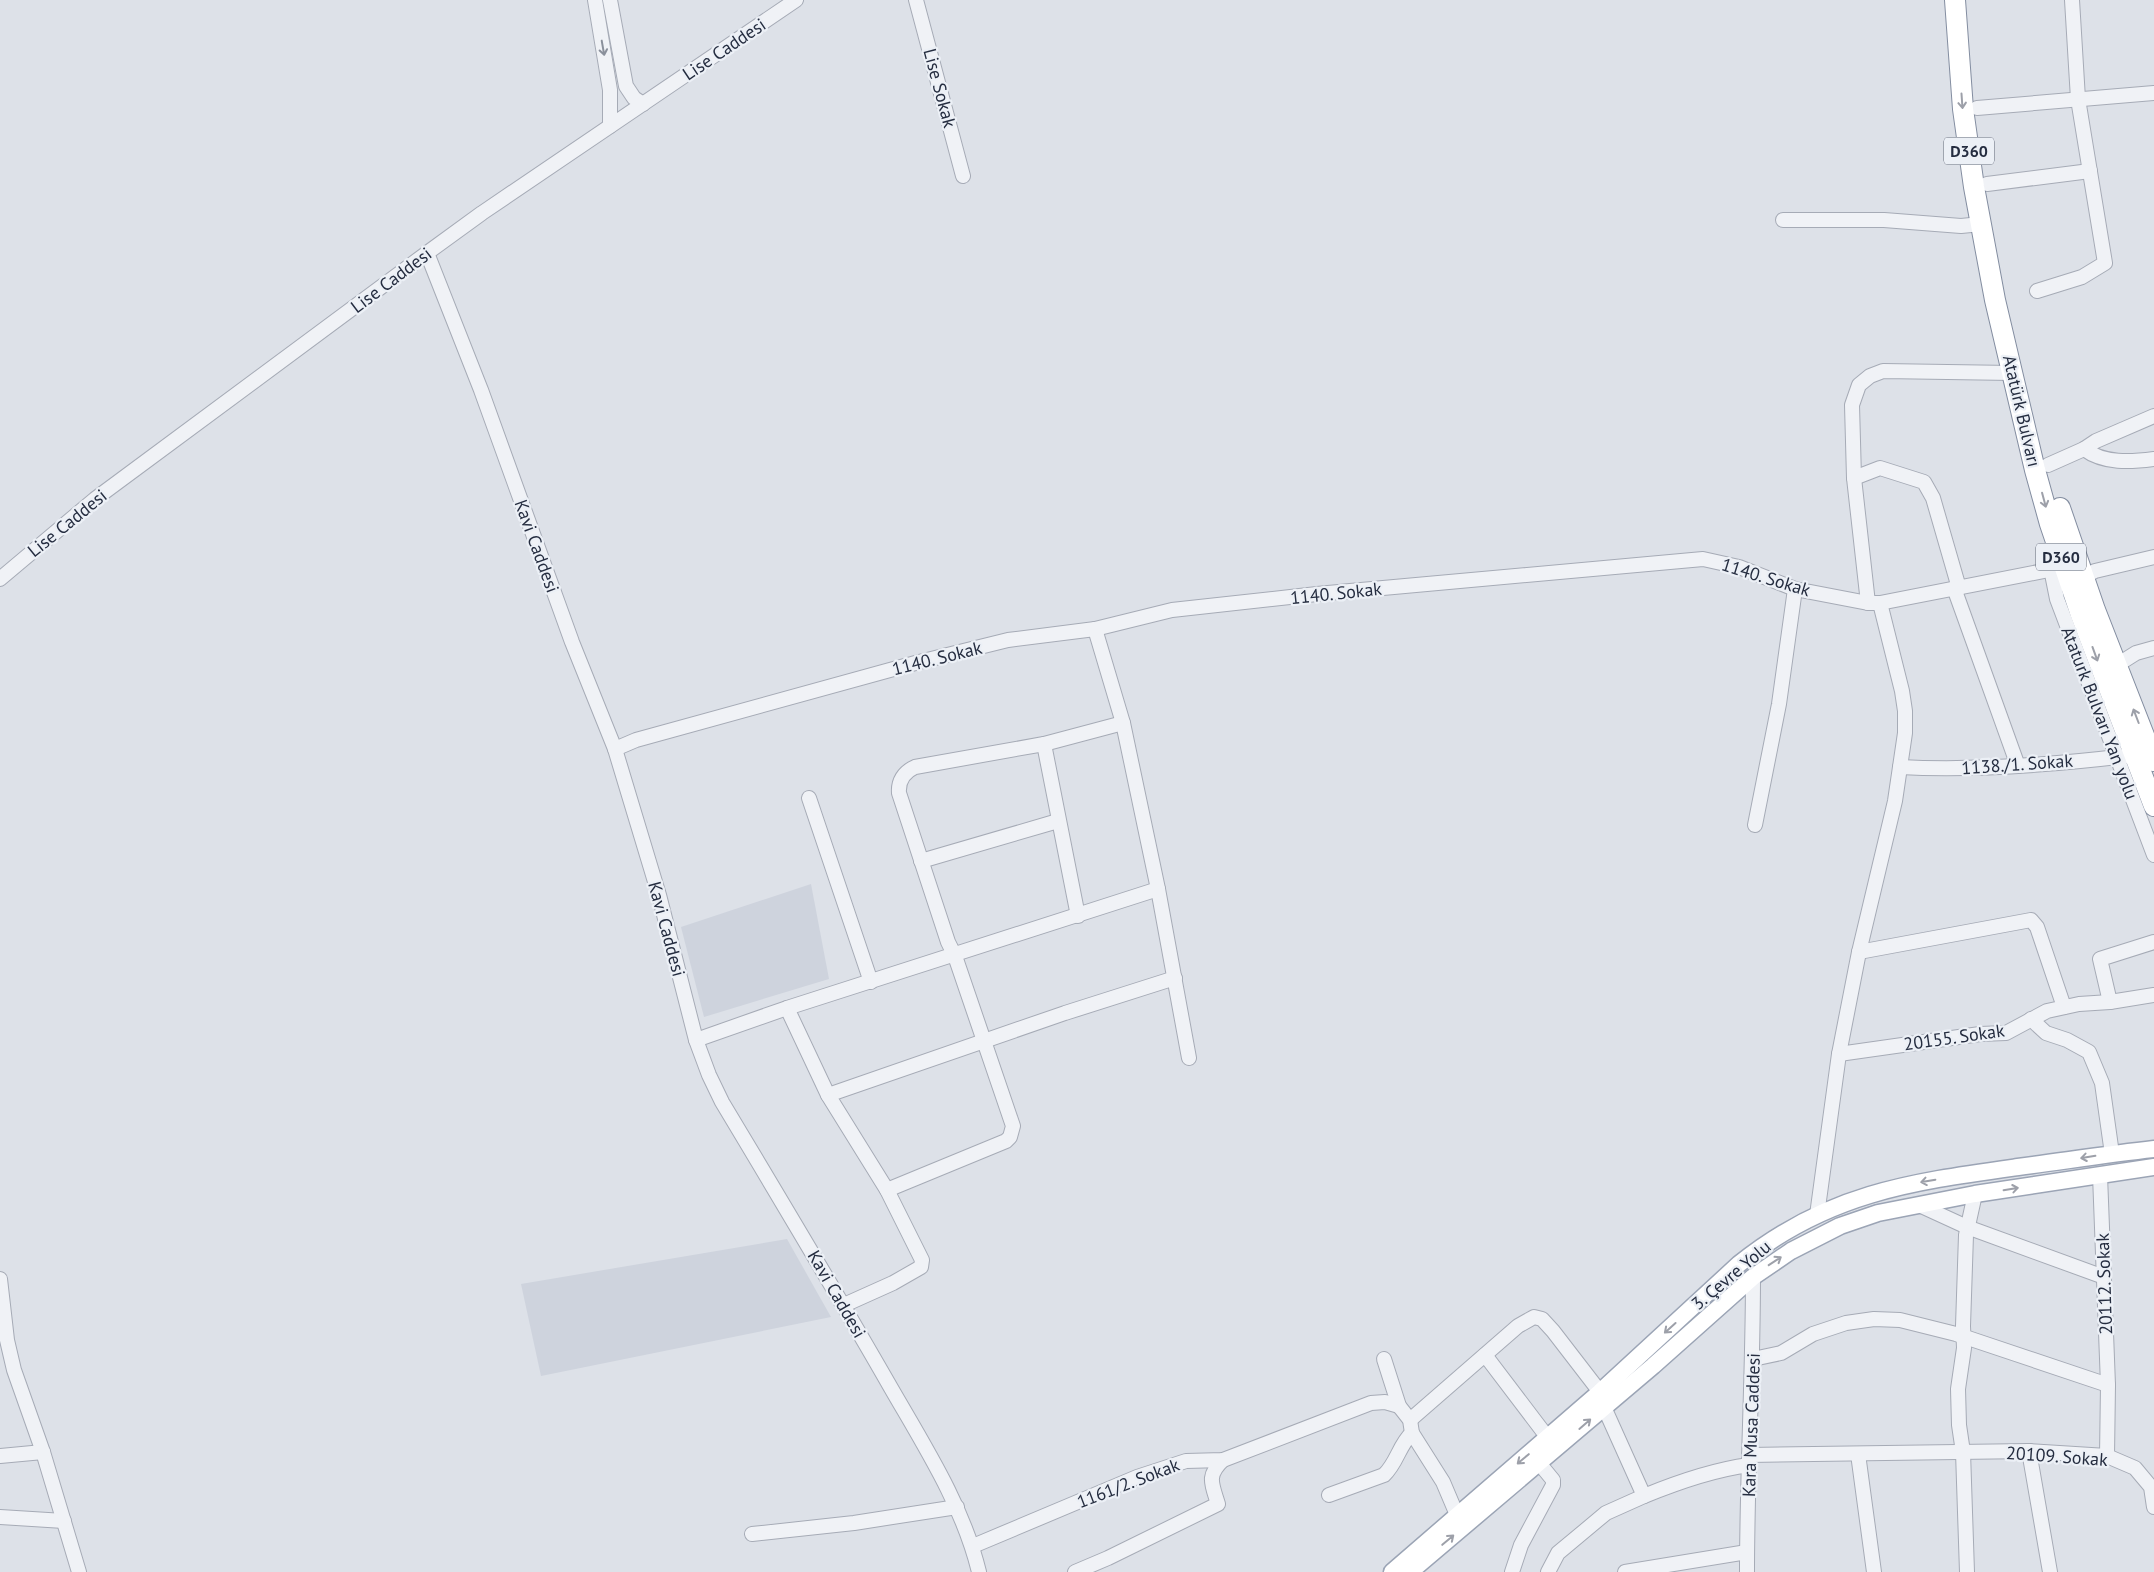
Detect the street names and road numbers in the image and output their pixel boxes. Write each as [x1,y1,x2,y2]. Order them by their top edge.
street label: Lise Caddesi [678,13,770,85]
street label: Lise Sokak [918,46,962,130]
road number: D360 [1944,138,1994,164]
street label: Lise Caddesi [346,242,436,318]
street label: Atatürk Bulvarı [1998,353,2046,469]
street label: Lise Caddesi [23,484,111,562]
street label: Kavi Caddesi [510,496,564,596]
road number: D360 [2036,544,2086,570]
street label: 1140. Sokak [1719,553,1814,602]
street label: 1140. Sokak [1289,577,1383,609]
street label: Ataturk Bulvarı Yan yolu [2056,623,2144,803]
street label: 1140. Sokak [890,636,985,680]
street label: 1138./1. Sokak [1960,749,2074,779]
street label: Kavi Caddesi [643,879,691,979]
street label: 20155. Sokak [1902,1018,2006,1055]
street label: 20112. Sokak [2091,1232,2117,1335]
street label: 3. Çevre Yolu [1687,1235,1775,1315]
street label: Kavi Caddesi [803,1246,871,1342]
street label: Kara Musa Caddesi [1737,1352,1765,1498]
street label: 20109. Sokak [2005,1441,2109,1471]
street label: 1161/2. Sokak [1073,1453,1183,1513]

